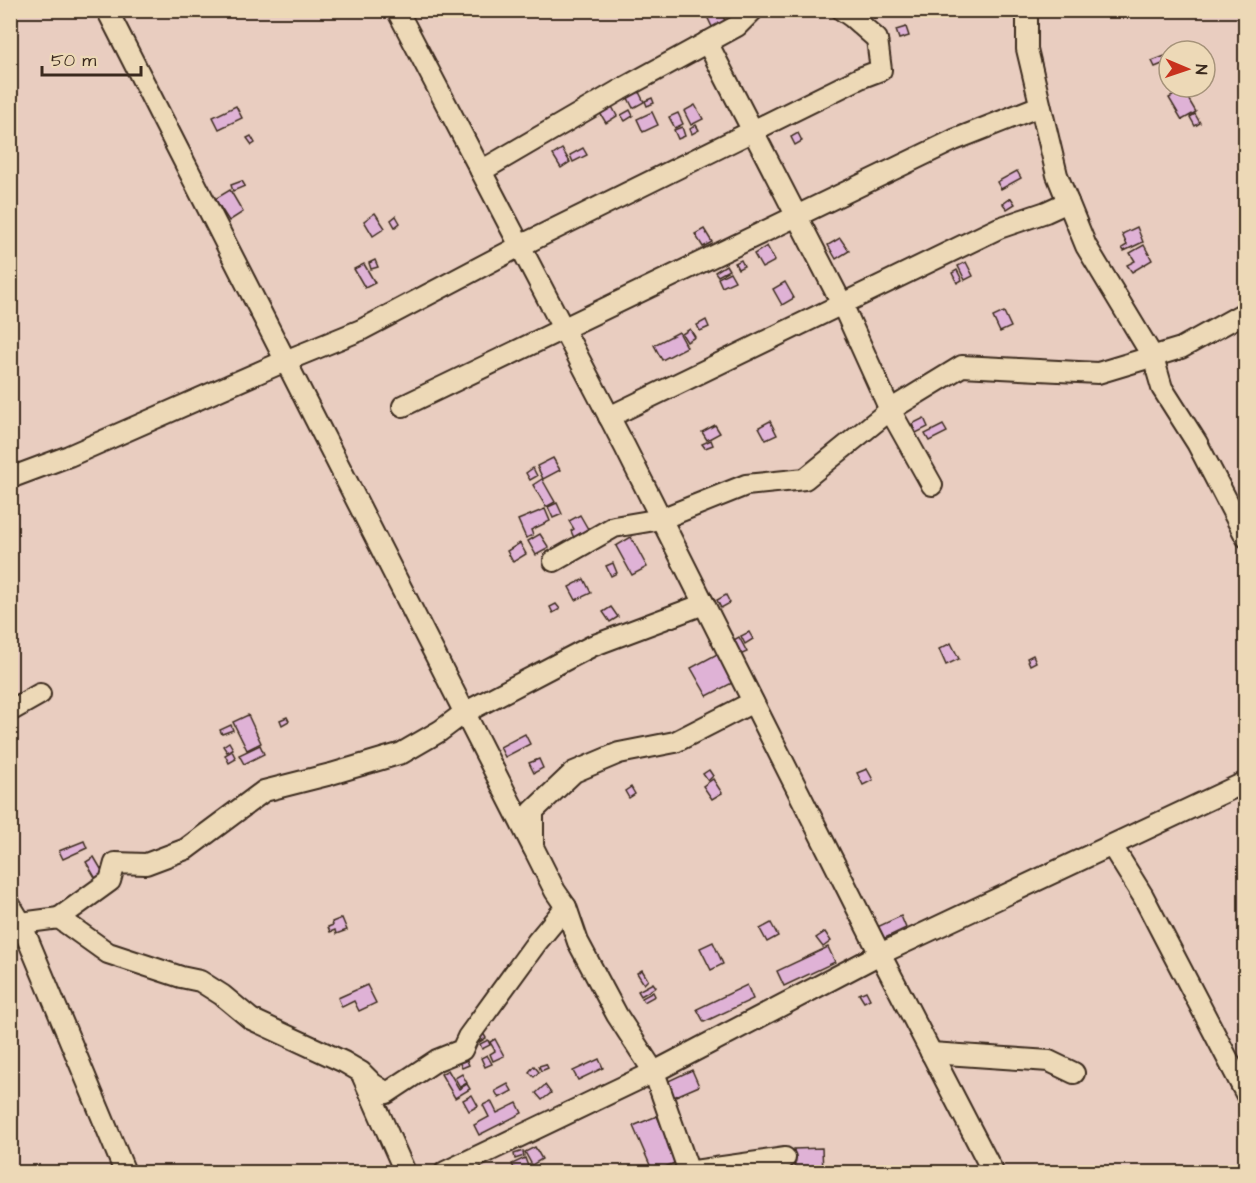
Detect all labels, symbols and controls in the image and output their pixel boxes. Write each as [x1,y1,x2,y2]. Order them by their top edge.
scale bar [42,39,141,77]
north arrow [1157,39,1217,99]
text: 50 m [51,48,96,73]
text: N [1190,64,1212,75]

